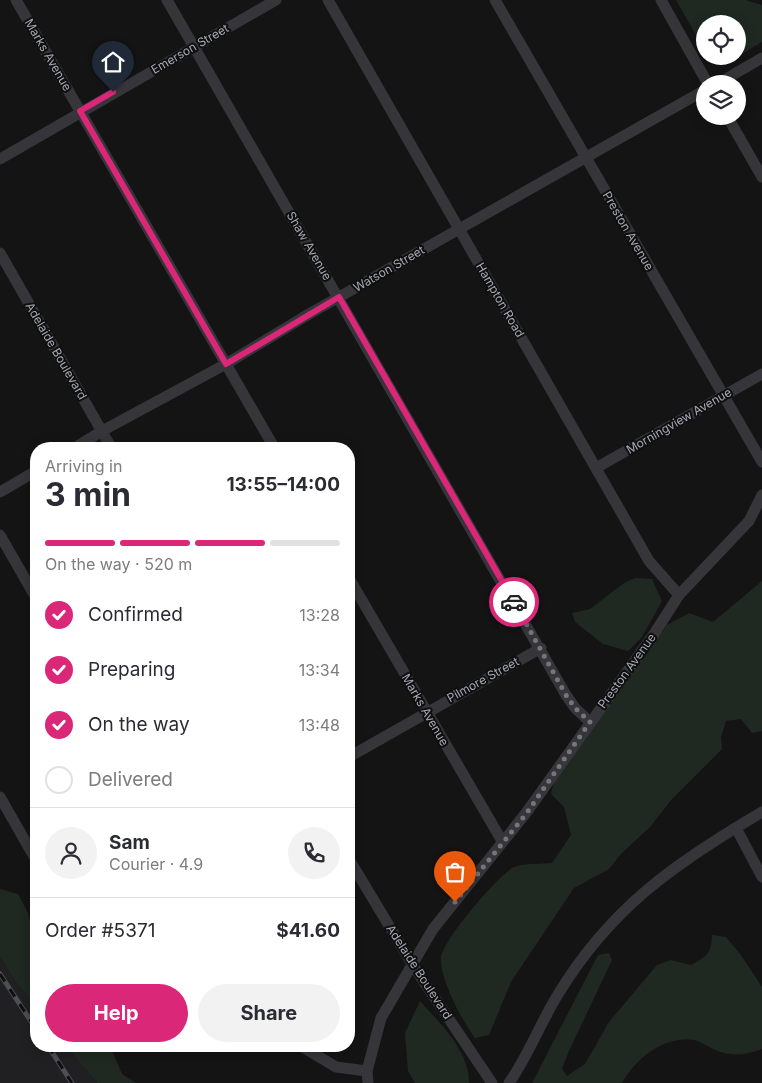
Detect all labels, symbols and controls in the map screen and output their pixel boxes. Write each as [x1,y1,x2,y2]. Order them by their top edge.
map controls [696,15,746,125]
button: locate [696,15,746,65]
street label: Marks Avenue [22,16,75,93]
street label: Emerson Street [148,20,231,77]
pin [92,41,134,92]
icon: home [99,48,127,76]
button: layers [696,75,746,125]
street label: Preston Avenue [600,188,657,273]
street label: Shaw Avenue [284,209,335,283]
street label: Watson Street [351,242,427,295]
street label: Hampton Road [473,260,528,340]
street label: Adelaide Boulevard [22,299,90,402]
street label: Morningview Avenue [623,384,734,457]
text: Arriving in [45,456,122,476]
text: 13:55–14:00 [226,473,340,496]
text: 3 min [45,475,131,514]
text: On the way · 520 m [45,554,192,574]
courier [489,577,539,627]
icon: car [500,588,528,616]
icon: check [45,601,73,629]
text: Confirmed [88,603,183,626]
text: 13:28 [299,605,340,625]
street label: Preston Avenue [594,630,659,711]
street label: Pilmore Street [444,654,521,705]
icon: check [45,656,73,684]
text: Preparing [88,658,175,681]
text: 13:34 [299,660,340,680]
street label: Marks Avenue [399,671,452,748]
icon: check [45,711,73,739]
text: On the way [88,713,190,736]
text: 13:48 [299,715,340,735]
text: Delivered [88,768,173,791]
button: person [45,827,97,879]
button: phone [288,827,340,879]
text: Sam [109,831,150,854]
pin [434,851,476,902]
text: Courier · 4.9 [109,854,203,874]
icon: bag [441,858,469,886]
text: Order #5371 [45,919,155,942]
text: $41.60 [276,919,340,942]
street label: Adelaide Boulevard [383,922,456,1022]
button: Help [45,984,188,1042]
button: Share [198,984,340,1042]

